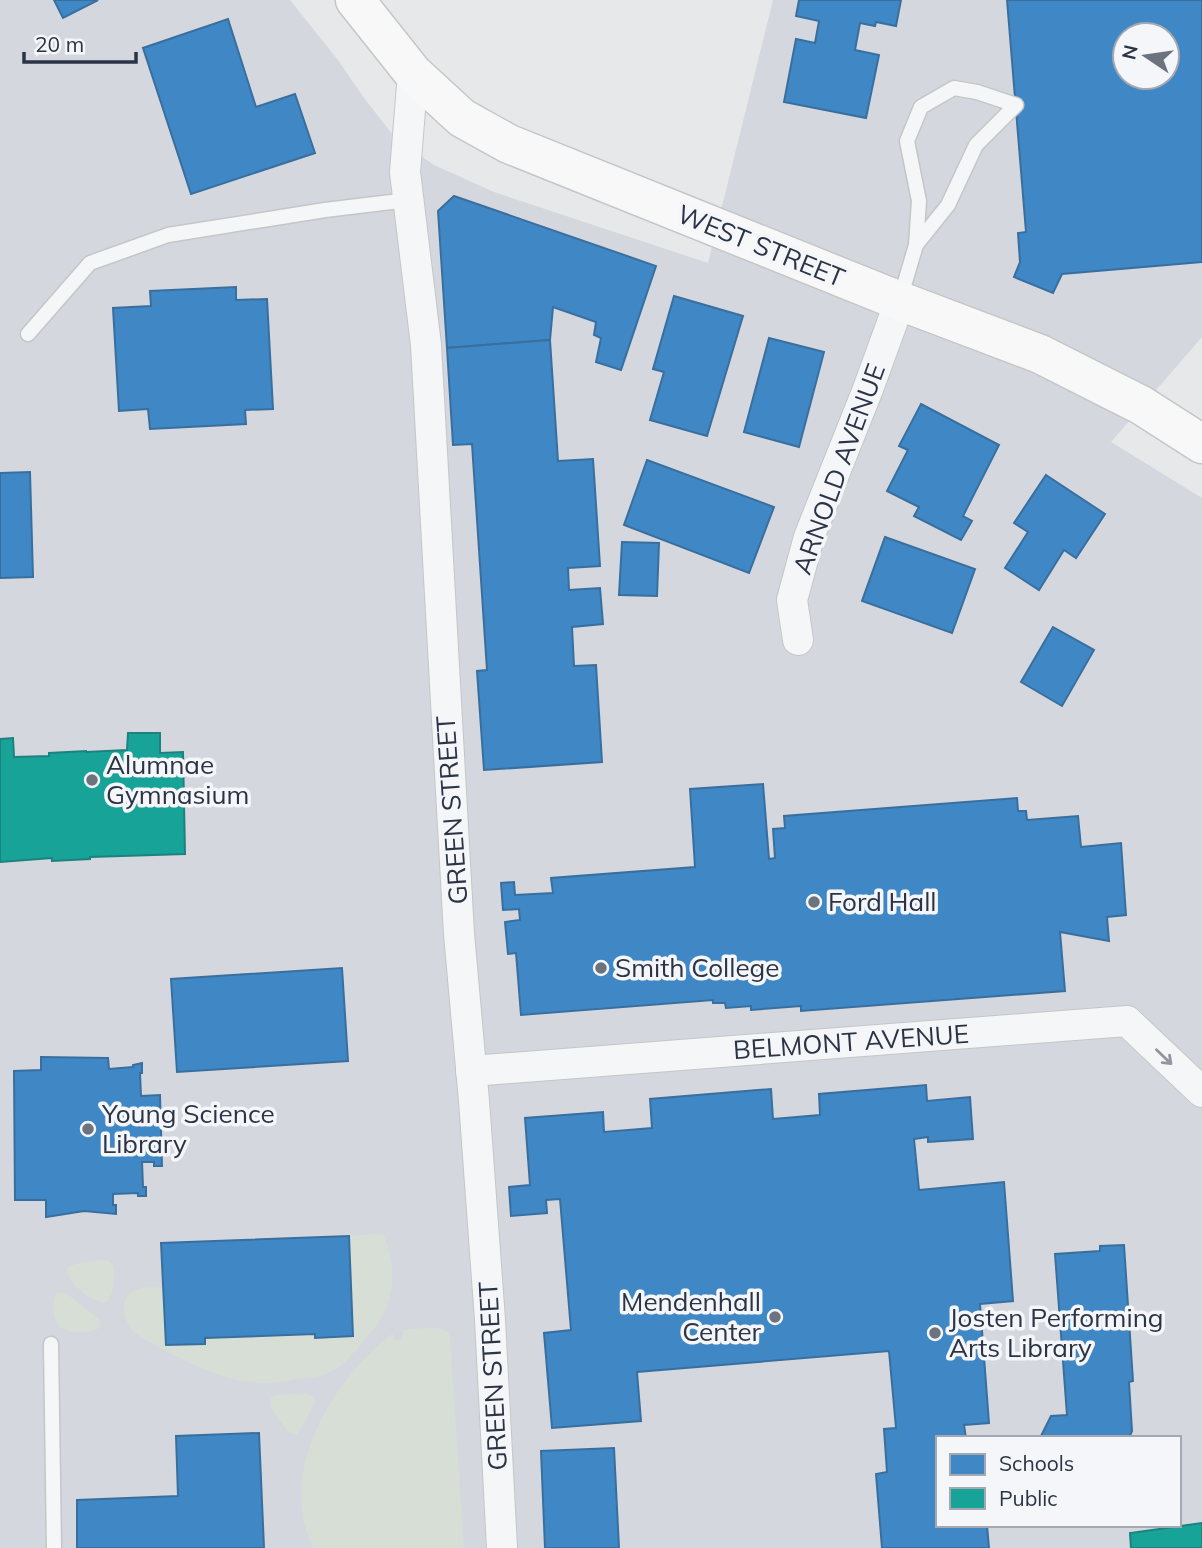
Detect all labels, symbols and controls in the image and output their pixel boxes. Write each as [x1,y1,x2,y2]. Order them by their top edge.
scale bar [24,21,136,65]
north arrow [1111,21,1181,91]
text: 20 m [35,31,84,57]
text: N [1116,42,1143,62]
street label: WEST STREET [673,197,850,294]
street label: ARNOLD AVENUE [785,359,892,579]
street label: GREEN STREET [428,714,475,906]
place label: Alumnae Gymnasium [106,748,249,811]
marker: Alumnae Gymnasium [84,772,100,788]
place label: Ford Hall [828,885,937,918]
marker: Ford Hall [806,894,822,910]
place label: Smith College [615,951,779,984]
marker: Smith College [593,960,609,976]
street label: BELMONT AVENUE [732,1017,970,1066]
one-way arrow [1155,1048,1172,1065]
place label: Young Science Library [101,1097,275,1160]
marker: Young Science Library [80,1121,96,1137]
street label: GREEN STREET [471,1280,514,1471]
place label: Mendenhall Center [621,1285,762,1348]
place label: Josten Performing Arts Library [949,1301,1164,1364]
marker: Mendenhall Center [767,1309,783,1325]
marker: Josten Performing Arts Library [927,1325,943,1341]
legend [936,1436,1181,1527]
text: Schools [999,1450,1074,1476]
text: Public [999,1485,1058,1511]

